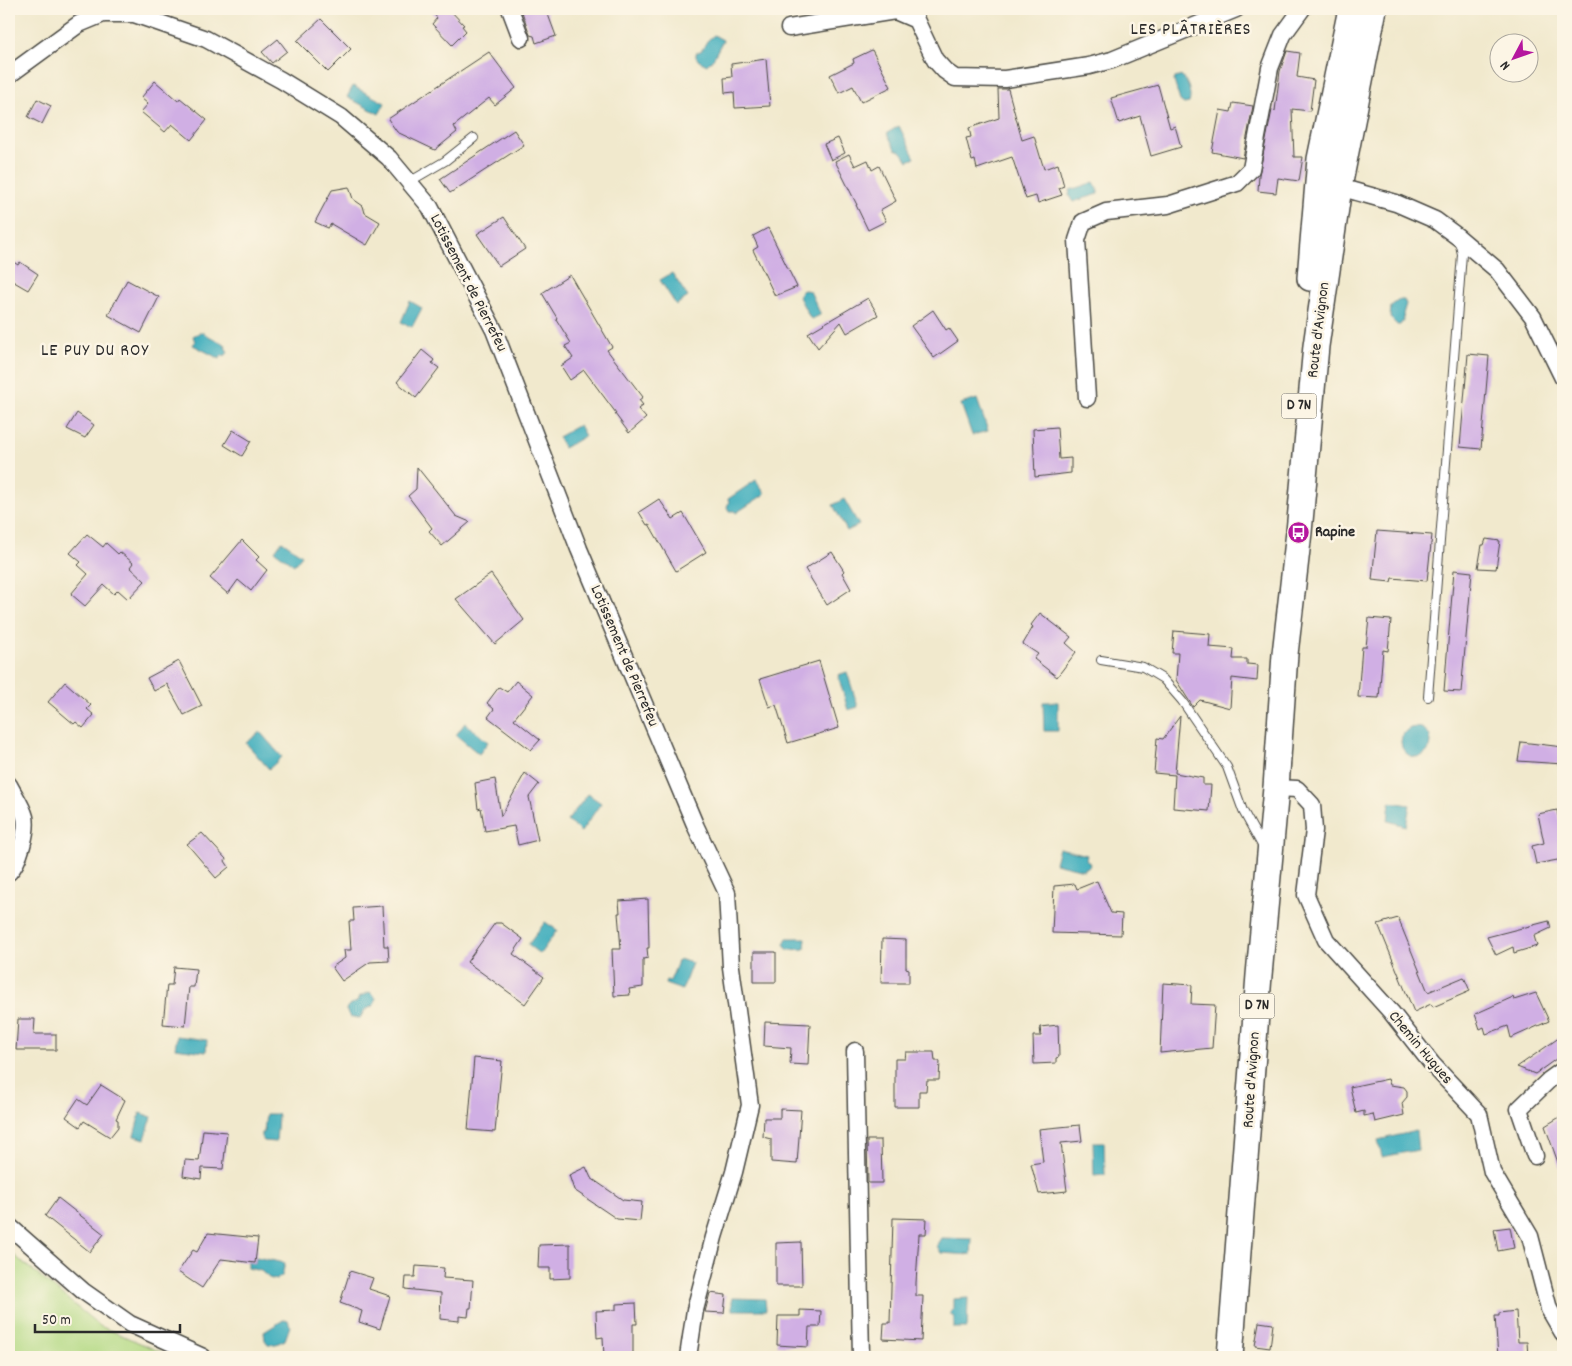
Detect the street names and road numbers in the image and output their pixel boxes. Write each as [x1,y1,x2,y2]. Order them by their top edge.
street label: Lotissement de Pierrefeu [423,210,513,356]
street label: Route d'Avignon [1302,281,1336,379]
road number: D 7N [1282,394,1316,418]
street label: Lotissement de Pierrefeu [584,582,664,731]
road number: D 7N [1240,994,1274,1018]
street label: Chemin Hugues [1382,1006,1458,1090]
street label: Route d'Avignon [1237,1031,1267,1129]

